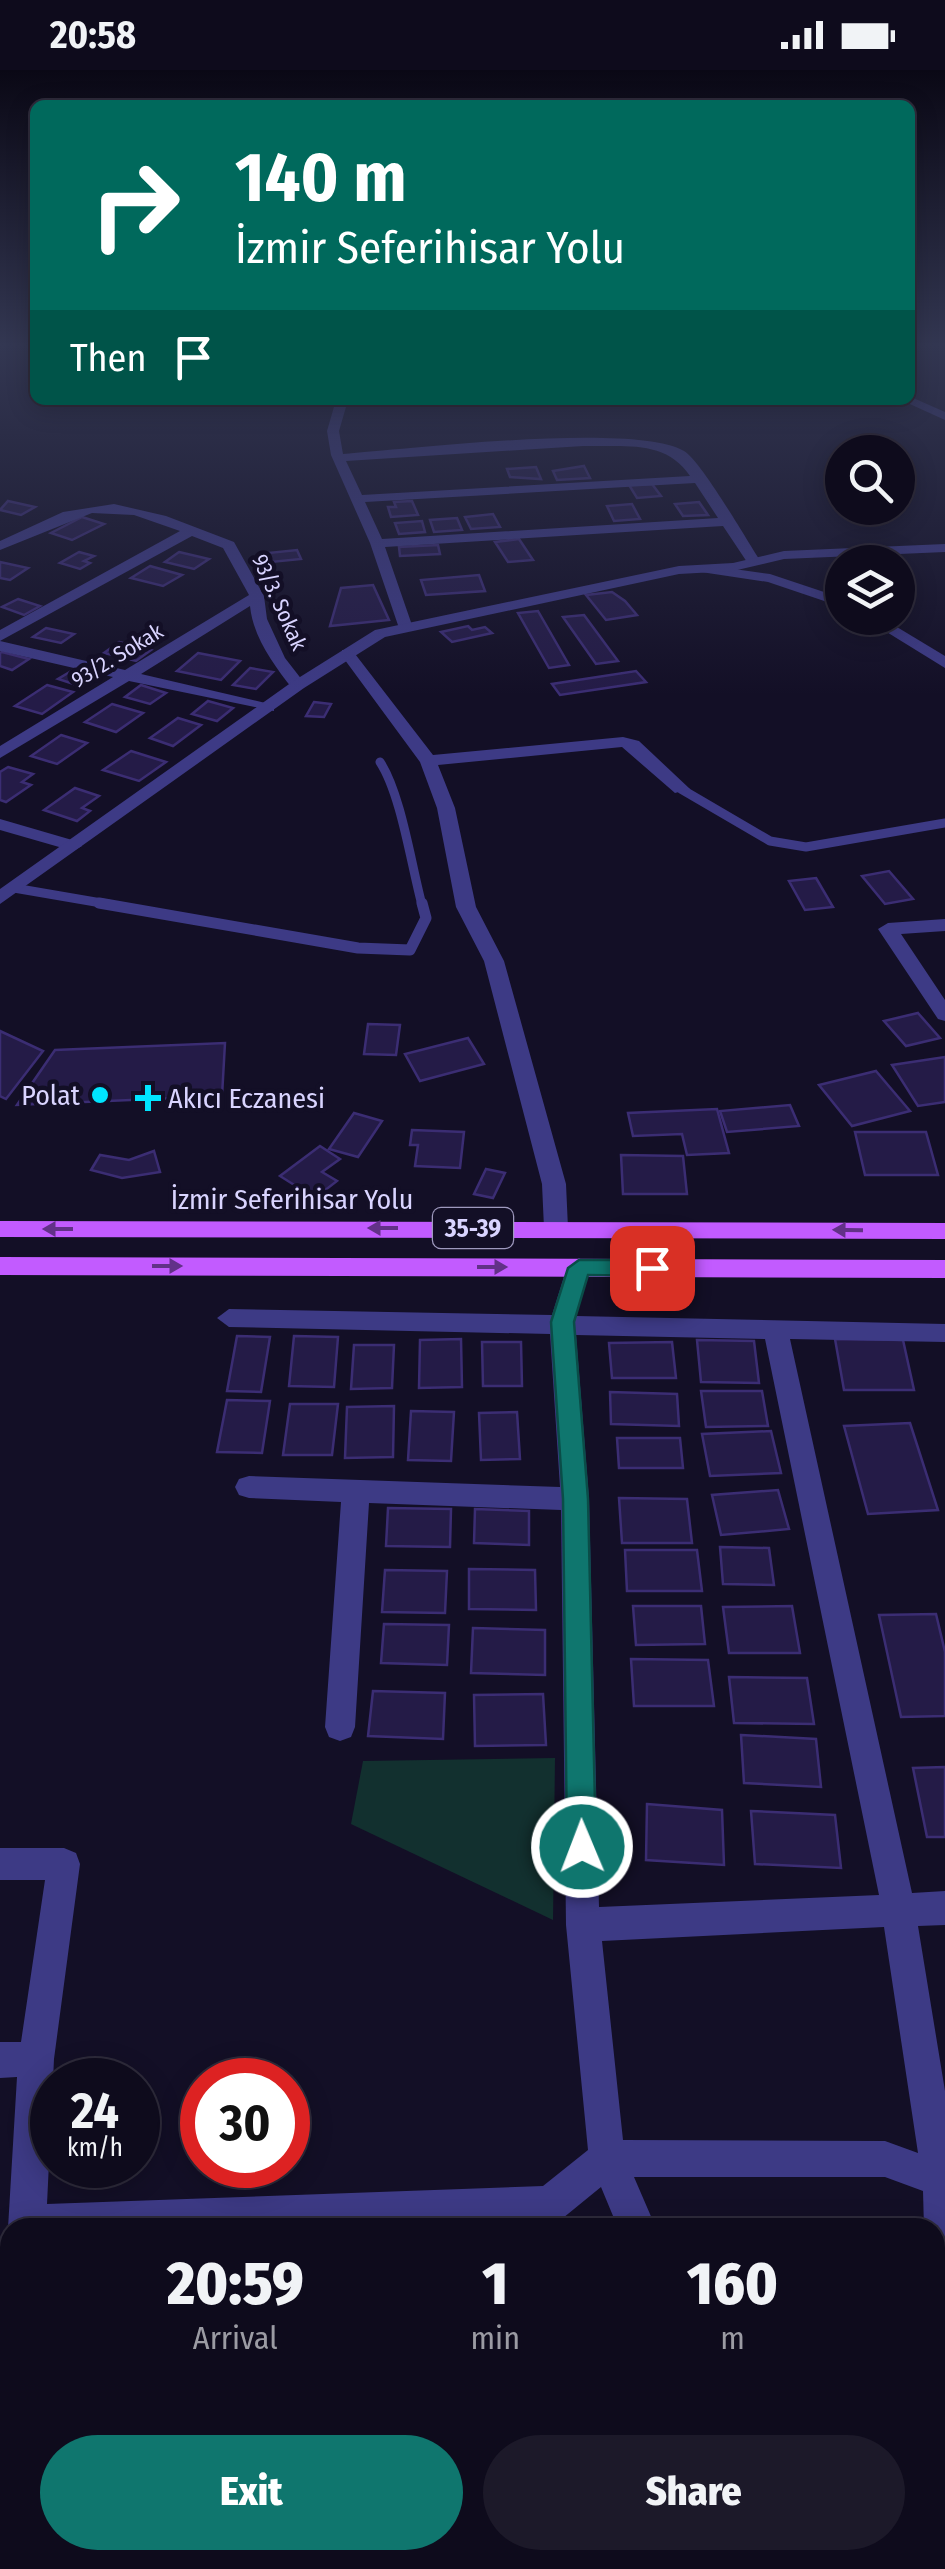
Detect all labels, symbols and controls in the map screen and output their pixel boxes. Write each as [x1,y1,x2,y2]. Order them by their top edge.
text: 20:58 [50,12,136,58]
text: 140 m [235,136,407,220]
icon: right [70,140,200,270]
text: İzmir Seferihisar Yolu [235,221,625,275]
icon: arrive [166,330,221,385]
text: Then [70,335,146,381]
map controls [825,435,915,635]
button: search [825,435,915,525]
button: layers [825,545,915,635]
street label: 93/3. Sokak [246,550,313,655]
street label: 93/2. Sokak [67,617,169,693]
place label: Polat [21,1079,81,1112]
place label: Akıcı Eczanesi [168,1082,325,1115]
marker: Polat [89,1084,111,1106]
marker: Akıcı Eczanesi [137,1087,159,1109]
street label: İzmir Seferihisar Yolu [171,1183,413,1216]
road number: 35-39 [433,1208,513,1248]
one-way arrow [366,1220,398,1236]
one-way arrow [41,1221,73,1237]
one-way arrow [831,1222,863,1238]
pin [610,1226,695,1311]
icon: arrive [625,1241,680,1296]
one-way arrow [152,1258,184,1274]
one-way arrow [477,1259,509,1275]
position arrow [530,1795,634,1899]
speed limit sign: 30 [180,2058,310,2188]
text: 24 [71,2081,119,2141]
text: km/h [67,2133,123,2163]
text: 20:59 [167,2248,304,2320]
text: 1 [482,2248,508,2320]
text: 160 [687,2248,778,2320]
text: Arrival [193,2319,278,2357]
text: min [471,2319,520,2357]
text: m [720,2319,745,2357]
button: Exit [40,2435,463,2550]
button: Share [483,2435,905,2550]

